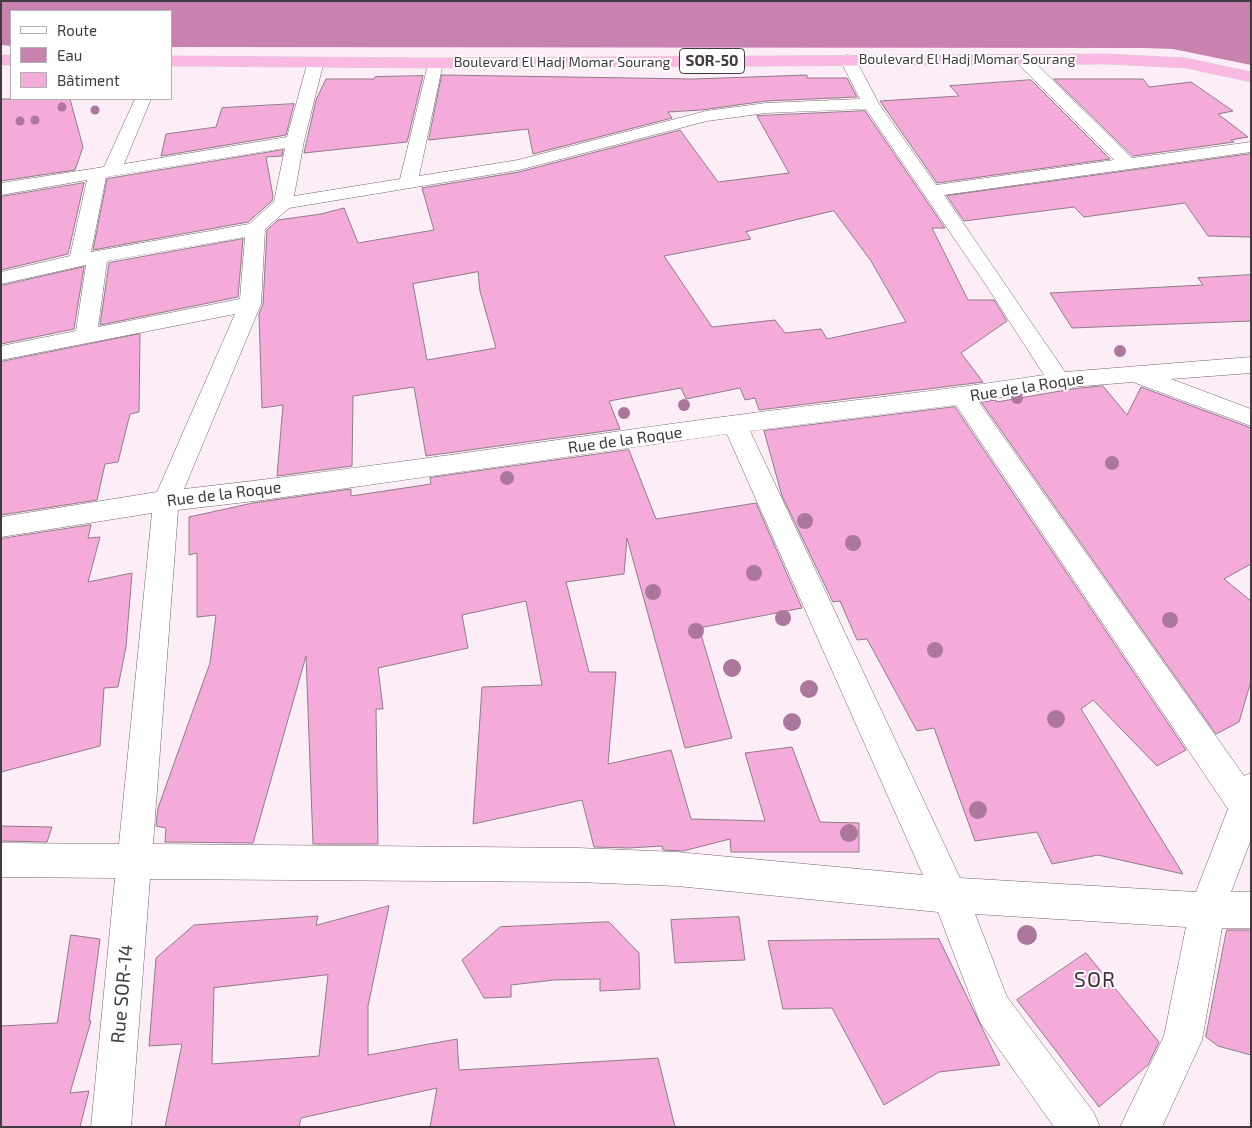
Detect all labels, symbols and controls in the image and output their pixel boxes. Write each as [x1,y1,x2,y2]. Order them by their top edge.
legend [10,10,172,100]
text: Route [57,21,97,39]
text: Eau [57,46,82,64]
road number: SOR-50 [680,48,744,74]
street label: Boulevard El Hadj Momar Sourang [859,51,1075,67]
street label: Boulevard El Hadj Momar Sourang [454,54,670,70]
text: Bâtiment [57,71,120,89]
street label: Rue de la Roque [969,368,1085,406]
street label: Rue de la Roque [567,422,683,458]
street label: Rue de la Roque [166,477,282,511]
street label: Rue SOR-14 [106,944,138,1044]
district label: SOR [1074,967,1116,993]

